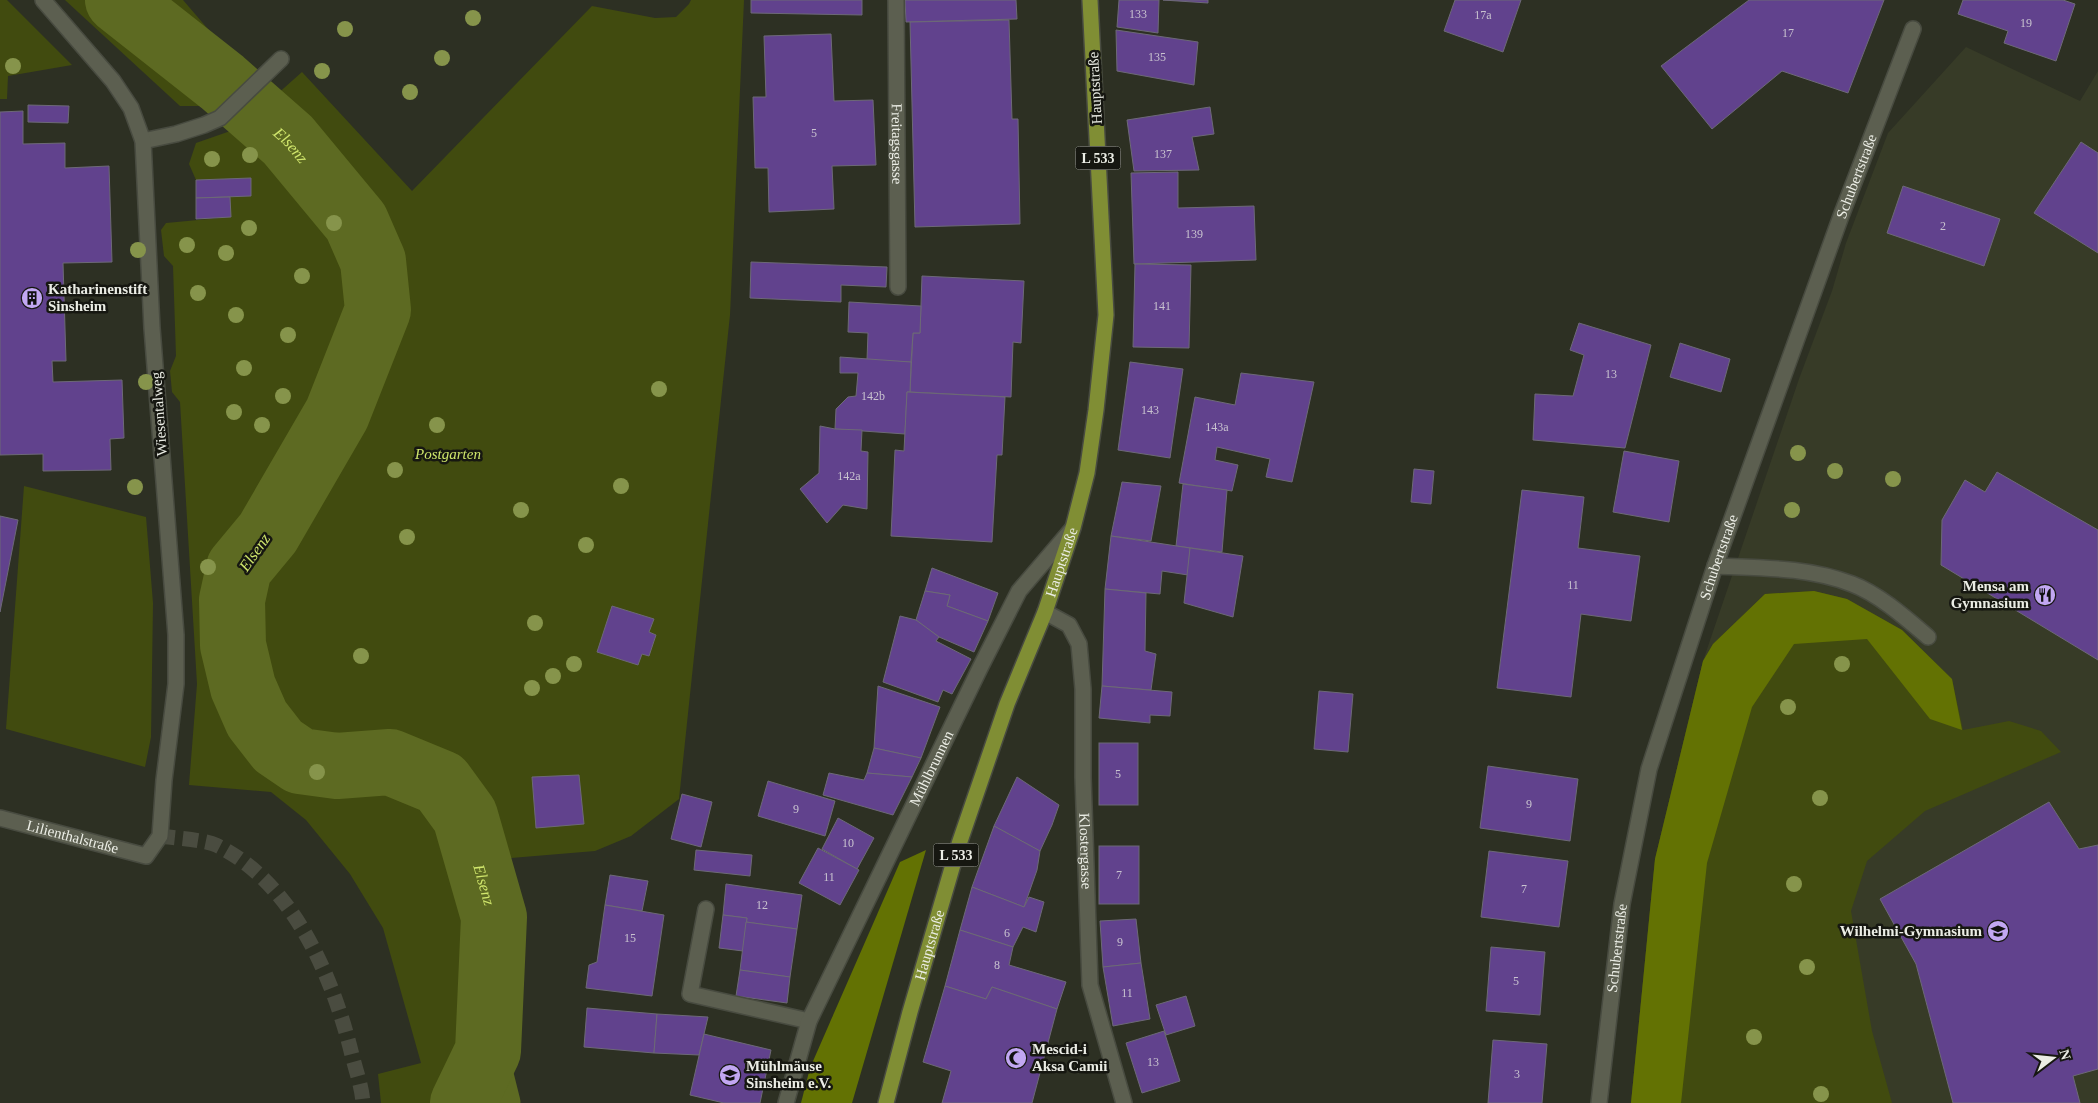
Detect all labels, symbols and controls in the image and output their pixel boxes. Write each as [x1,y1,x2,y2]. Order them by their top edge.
house number: 133 [1129,7,1147,21]
house number: 17a [1474,8,1492,22]
house number: 19 [2020,16,2032,30]
house number: 17 [1782,26,1794,40]
house number: 135 [1148,50,1166,64]
street label: Hauptstraße [1085,51,1105,125]
street label: Freitagsgasse [889,103,905,185]
water label: Elsenz [270,123,312,167]
house number: 5 [811,126,817,140]
street label: Schubertstraße [1833,131,1880,221]
road number: L 533 [1076,146,1120,170]
house number: 137 [1154,147,1172,161]
house number: 2 [1940,219,1946,233]
house number: 139 [1185,227,1203,241]
place label: Katharinenstift Sinsheim [48,281,147,314]
building icon: Katharinenstift Sinsheim [20,286,44,310]
house number: 141 [1153,299,1171,313]
house number: 13 [1605,367,1617,381]
street label: Wiesentalweg [148,371,170,457]
house number: 142b [861,389,885,403]
house number: 143 [1141,403,1159,417]
house number: 143a [1205,420,1229,434]
park label: Postgarten [414,446,481,462]
house number: 142a [837,469,861,483]
street label: Schubertstraße [1697,512,1741,602]
street label: Hauptstraße [1042,525,1081,599]
water label: Elsenz [235,530,274,575]
house number: 11 [1567,578,1579,592]
place label: Mensa am Gymnasium [1951,578,2029,611]
restaurant icon: Mensa am Gymnasium [2033,583,2057,607]
street label: Mühlbrunnen [906,728,957,809]
house number: 5 [1115,767,1121,781]
house number: 9 [1526,797,1532,811]
house number: 9 [793,802,799,816]
street label: Klostergasse [1076,813,1095,890]
street label: Lilienthalstraße [25,817,121,857]
house number: 10 [842,836,854,850]
road number: L 533 [934,844,978,866]
water label: Elsenz [470,861,498,908]
house number: 7 [1116,868,1122,882]
house number: 11 [823,870,835,884]
house number: 7 [1521,882,1527,896]
house number: 12 [756,898,768,912]
street label: Schubertstraße [1604,902,1630,993]
street label: Hauptstraße [912,908,947,982]
school or university icon: Wilhelmi-Gymnasium [1986,919,2010,943]
place label: Wilhelmi-Gymnasium [1840,923,1982,939]
house number: 6 [1004,926,1010,940]
house number: 15 [624,931,636,945]
house number: 9 [1117,935,1123,949]
house number: 8 [994,958,1000,972]
house number: 5 [1513,974,1519,988]
house number: 11 [1121,986,1133,1000]
north arrow [2028,1033,2078,1083]
place label: Mescid-i Aksa Camii [1032,1041,1107,1074]
mosque icon: Mescid-i Aksa Camii [1004,1046,1028,1070]
text: N [2056,1048,2074,1061]
house number: 13 [1147,1055,1159,1069]
place label: Mühlmäuse Sinsheim e.V. [746,1058,831,1091]
school or university icon: Mühlmäuse Sinsheim e.V. [718,1063,742,1087]
house number: 3 [1514,1067,1520,1081]

